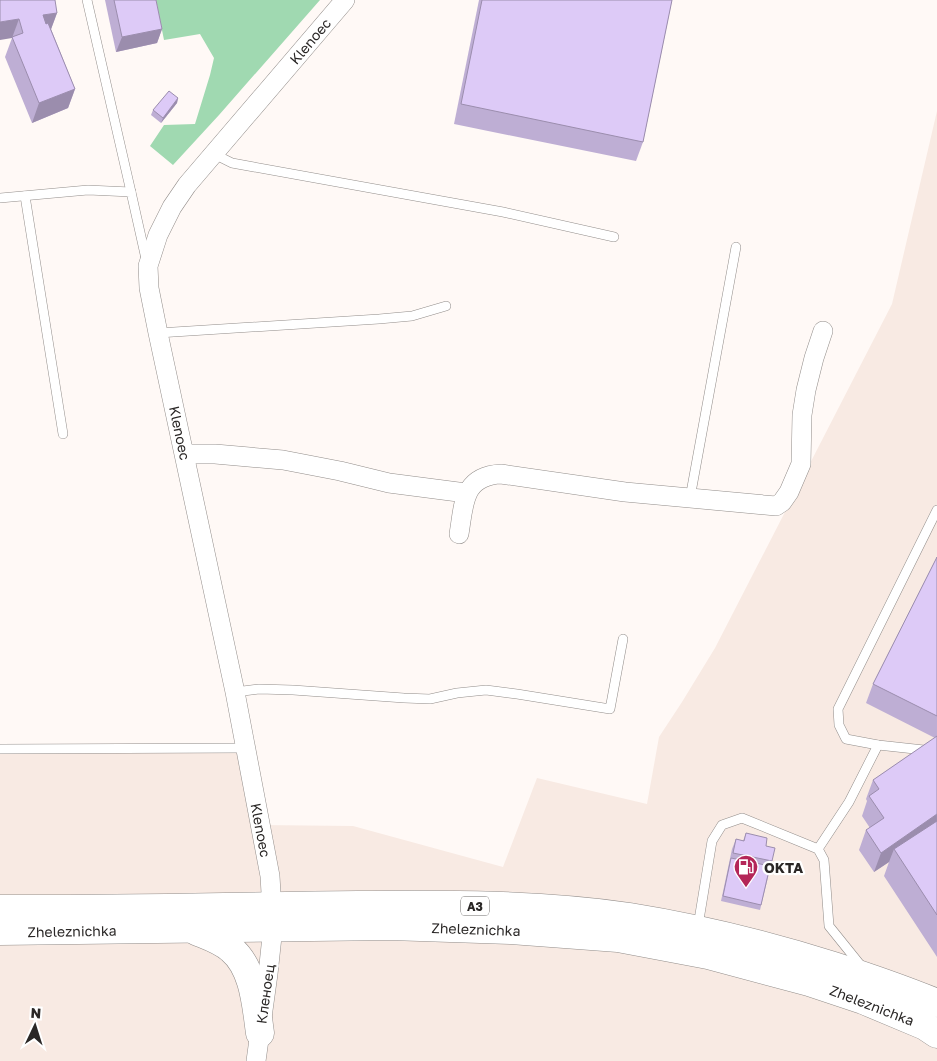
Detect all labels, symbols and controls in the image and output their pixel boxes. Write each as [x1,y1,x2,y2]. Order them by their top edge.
street label: Klenoec [286,14,334,67]
street label: Klenoec [166,404,194,462]
street label: Klenoec [247,802,275,859]
fuel station icon: OKTA [733,854,759,888]
place label: OKTA [764,859,803,876]
road number: A3 [461,896,489,916]
street label: Zheleznichka [431,919,521,939]
street label: Zheleznichka [27,922,117,940]
street label: Кленоец [252,963,278,1025]
street label: Zheleznichka [827,981,917,1029]
north arrow [10,1001,60,1051]
text: N [30,1004,42,1021]

